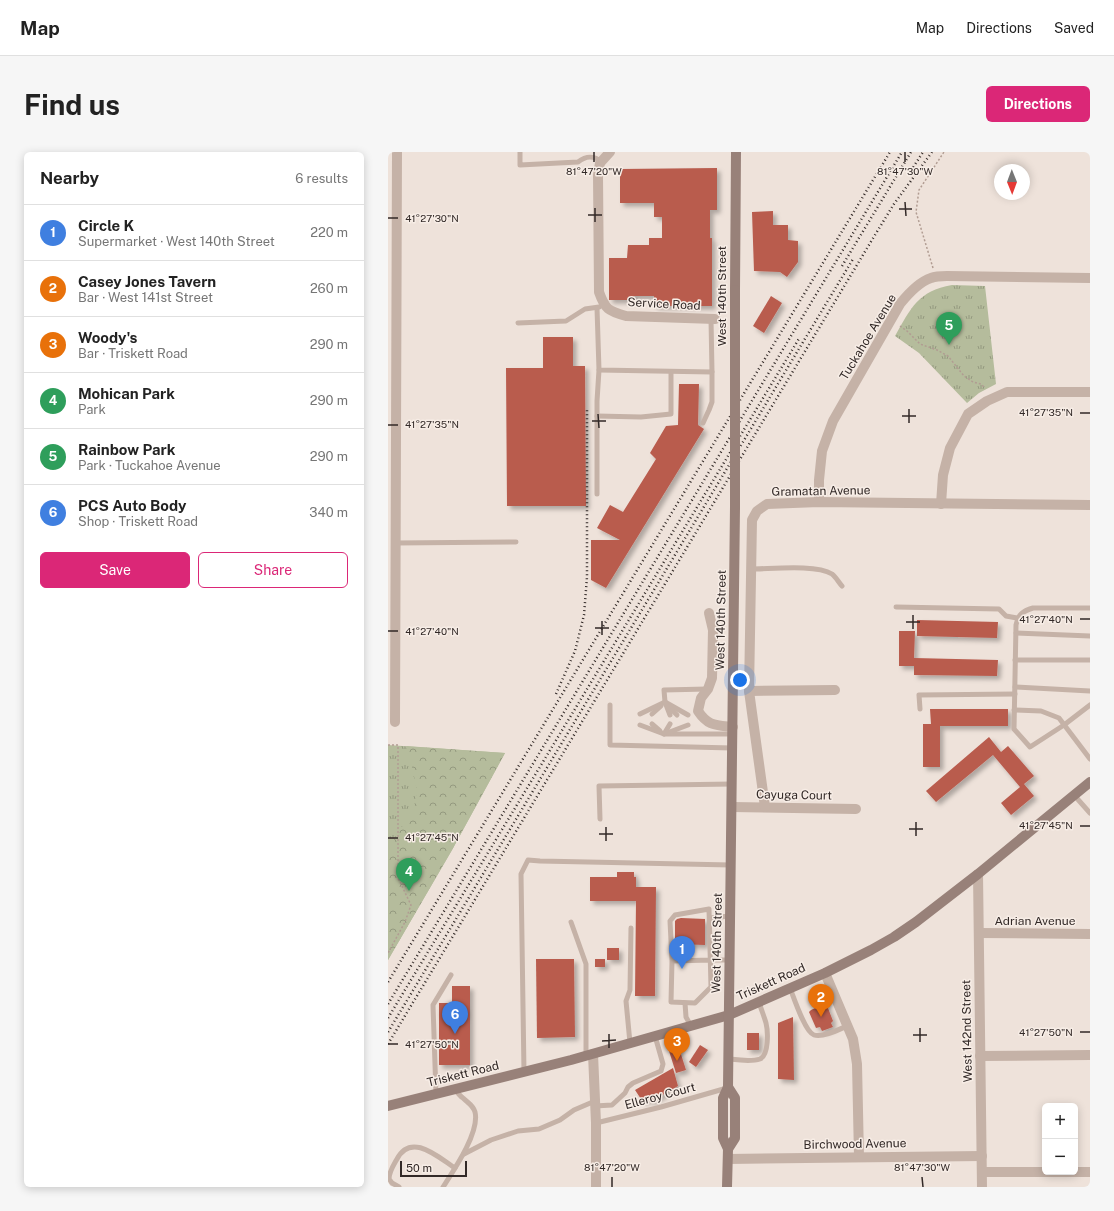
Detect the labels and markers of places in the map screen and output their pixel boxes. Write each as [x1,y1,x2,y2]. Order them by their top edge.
pin: 5 [936,312,962,345]
pin: 4 [396,858,422,891]
pin: 1 [669,936,695,969]
pin: 2 [808,984,834,1017]
pin: 6 [442,1001,468,1034]
pin: 3 [664,1028,690,1061]

